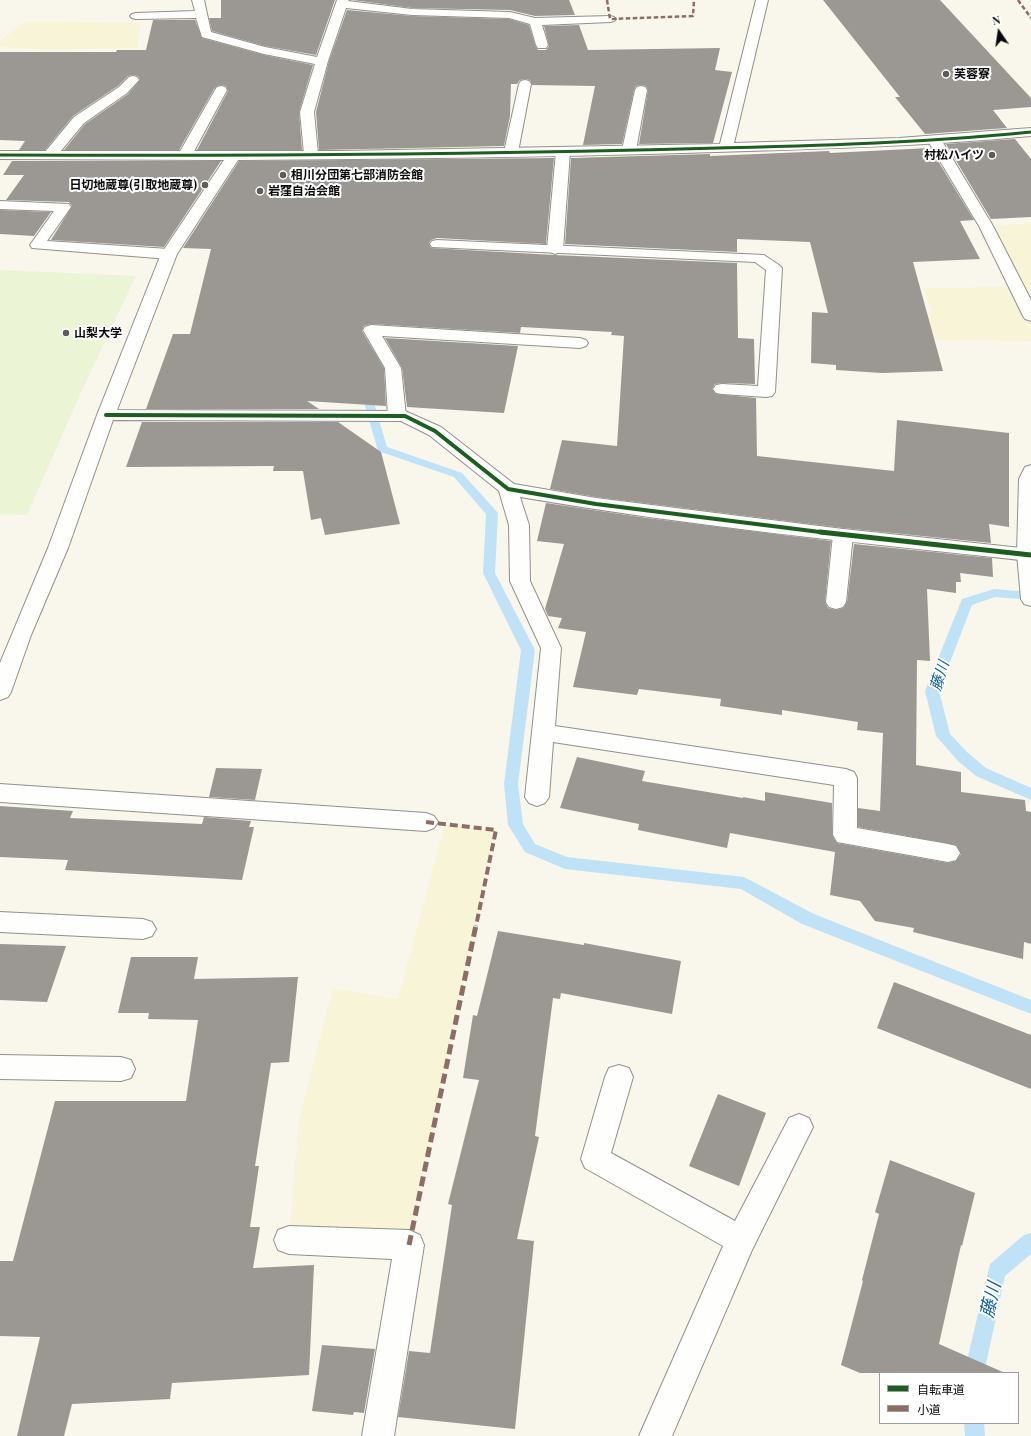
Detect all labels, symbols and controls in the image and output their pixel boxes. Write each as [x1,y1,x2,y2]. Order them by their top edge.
north arrow [979,12,1019,52]
text: N [991,12,1002,28]
place label: 芙蓉寮 [954,67,990,81]
marker: 芙蓉寮 [941,69,951,79]
place label: 村松ハイツ [924,148,984,162]
marker: 村松ハイツ [987,150,997,160]
place label: 相川分団第七部消防会館 [291,168,423,182]
marker: 相川分団第七部消防会館 [278,170,288,180]
place label: 日切地蔵尊(引取地蔵尊) [69,178,197,192]
marker: 日切地蔵尊(引取地蔵尊) [200,180,210,190]
place label: 岩窪自治会館 [268,184,340,198]
marker: 岩窪自治会館 [255,186,265,196]
place label: 山梨大学 [74,326,122,340]
marker: 山梨大学 [61,328,71,338]
water label: 藤川 [927,659,953,693]
water label: 藤川 [976,1280,1006,1320]
legend [879,1372,1019,1424]
text: 自転車道 [917,1381,965,1397]
text: 小道 [917,1401,941,1417]

